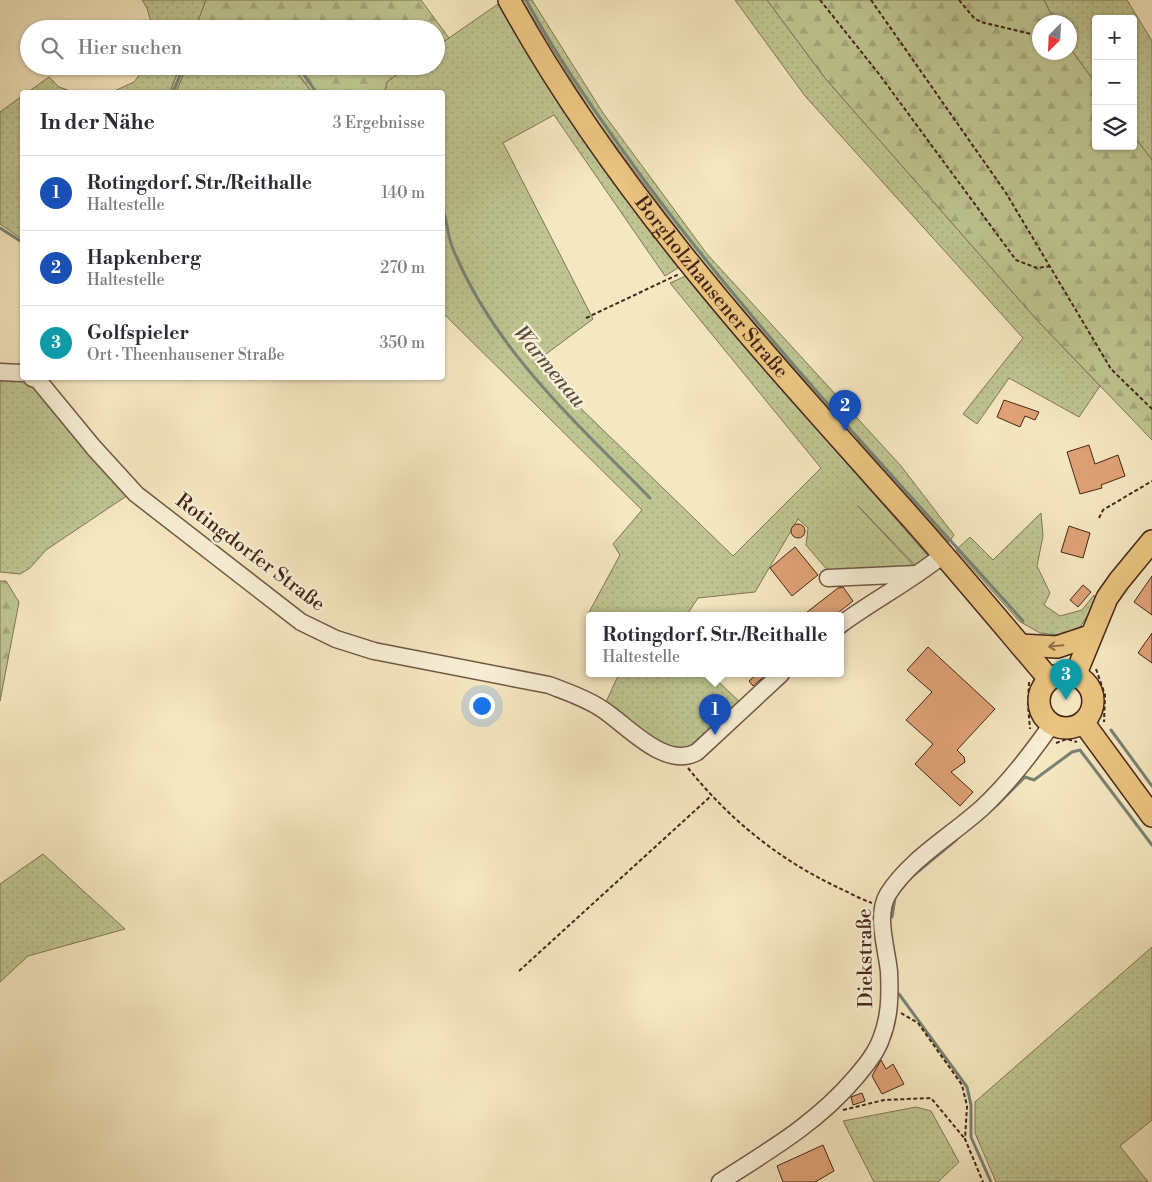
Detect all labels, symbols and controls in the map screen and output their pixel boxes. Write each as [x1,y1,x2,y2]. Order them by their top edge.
north arrow [1032,15,1077,60]
map controls [1092,15,1137,150]
button: + [1092,15,1137,60]
search box [20,20,445,75]
icon: search [38,34,66,62]
text: Hier suchen [78,36,182,60]
button: − [1092,60,1137,105]
button: layers [1092,105,1137,150]
text: In der Nähe [40,110,155,136]
text: 3 Ergebnisse [333,113,425,133]
text: Rotingdorf. Str./Reithalle [87,171,312,195]
text: 1 [52,183,60,203]
text: 140 m [381,183,425,203]
street label: Borgholzhausener Straße [629,190,794,384]
text: Haltestelle [87,195,165,215]
text: Hapkenberg [87,246,201,270]
text: 2 [51,258,61,278]
text: 270 m [380,258,425,278]
text: Haltestelle [87,270,165,290]
text: Golfspieler [87,321,189,345]
water label: Warmenau [507,321,591,413]
text: 3 [51,333,61,353]
text: 350 m [379,333,425,353]
text: Ort · Theenhausener Straße [87,345,285,365]
pin: 2 [829,390,861,431]
street label: Rotingdorfer Straße [170,489,330,617]
popup [586,612,844,677]
text: Rotingdorf. Str./Reithalle [603,623,827,647]
one-way arrow [1048,642,1064,651]
text: Haltestelle [603,647,680,667]
pin: 3 [1050,659,1082,700]
your location [469,693,495,719]
pin: 1 [699,694,731,735]
street label: Diekstraße [853,908,879,1008]

